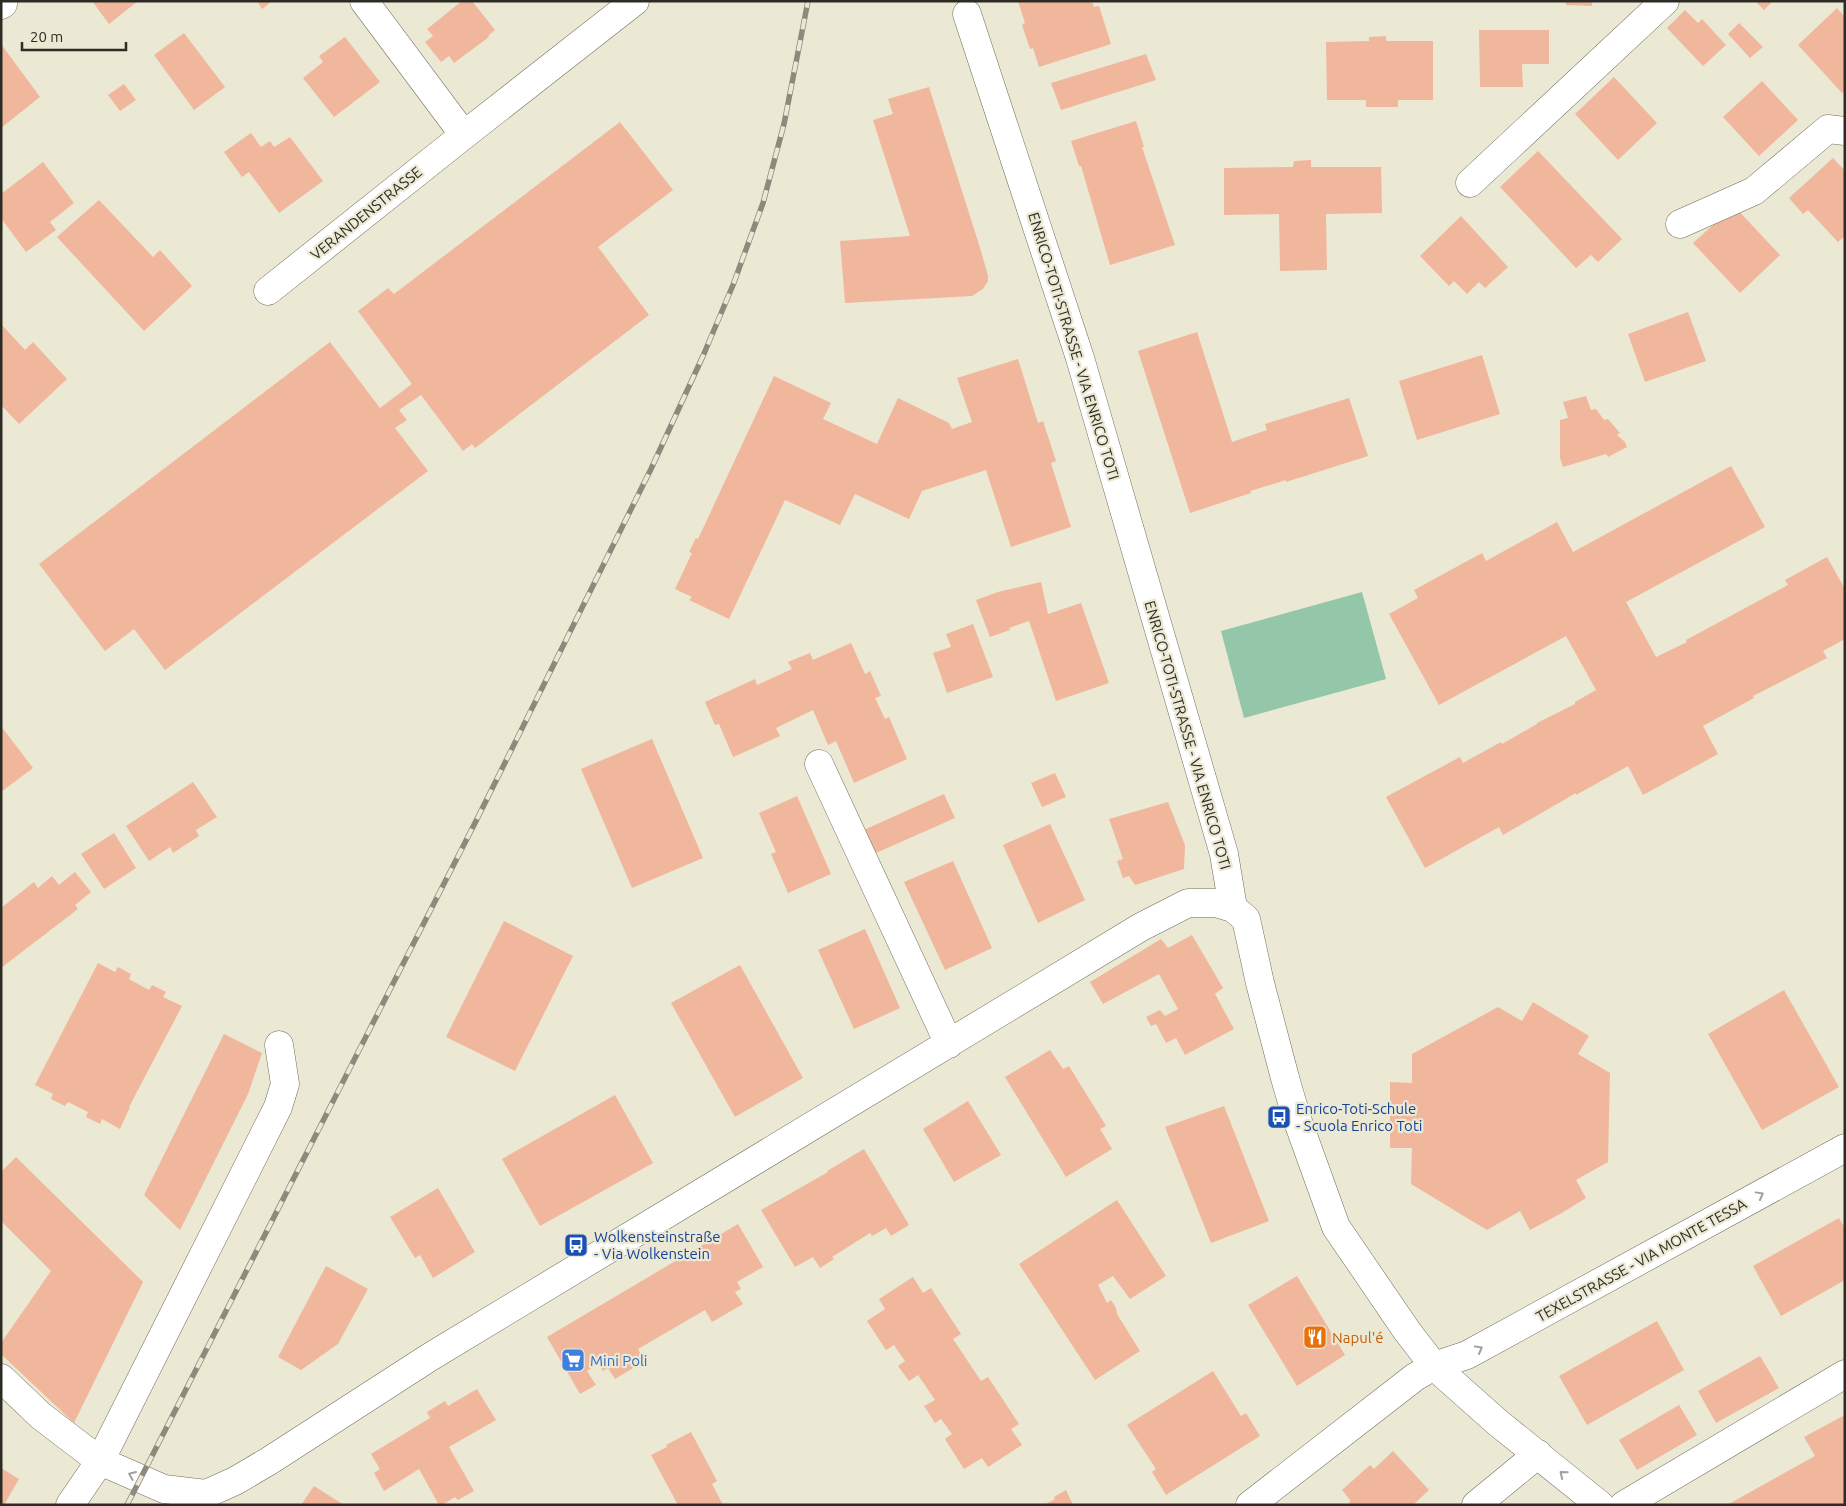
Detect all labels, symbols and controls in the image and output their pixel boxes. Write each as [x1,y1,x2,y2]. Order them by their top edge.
scale bar [22,20,126,52]
text: 20 m [30,28,63,45]
street label: VERANDENSTRASSE [307,163,425,263]
street label: ENRICO-TOTI-STRASSE - VIA ENRICO TOTI [1025,210,1123,482]
street label: ENRICO-TOTI-STRASSE - VIA ENRICO TOTI [1141,599,1235,871]
place label: Enrico-Toti-Schule - Scuola Enrico Toti [1296,1100,1422,1134]
bus stop icon: Enrico-Toti-Schule - Scuola Enrico Toti [1266,1104,1292,1130]
one-way arrow [1754,1191,1763,1201]
street label: TEXELSTRASSE - VIA MONTE TESSA [1533,1195,1749,1325]
place label: Wolkensteinstraße - Via Wolkenstein [594,1228,721,1262]
bus stop icon: Wolkensteinstraße - Via Wolkenstein [563,1232,589,1258]
restaurant icon: Napul'é [1302,1324,1328,1350]
place label: Napul'é [1332,1329,1384,1346]
one-way arrow [1474,1345,1483,1355]
supermarket icon: Mini Poli [560,1347,586,1373]
place label: Mini Poli [590,1352,647,1369]
one-way arrow [128,1471,137,1481]
one-way arrow [1559,1471,1568,1480]

